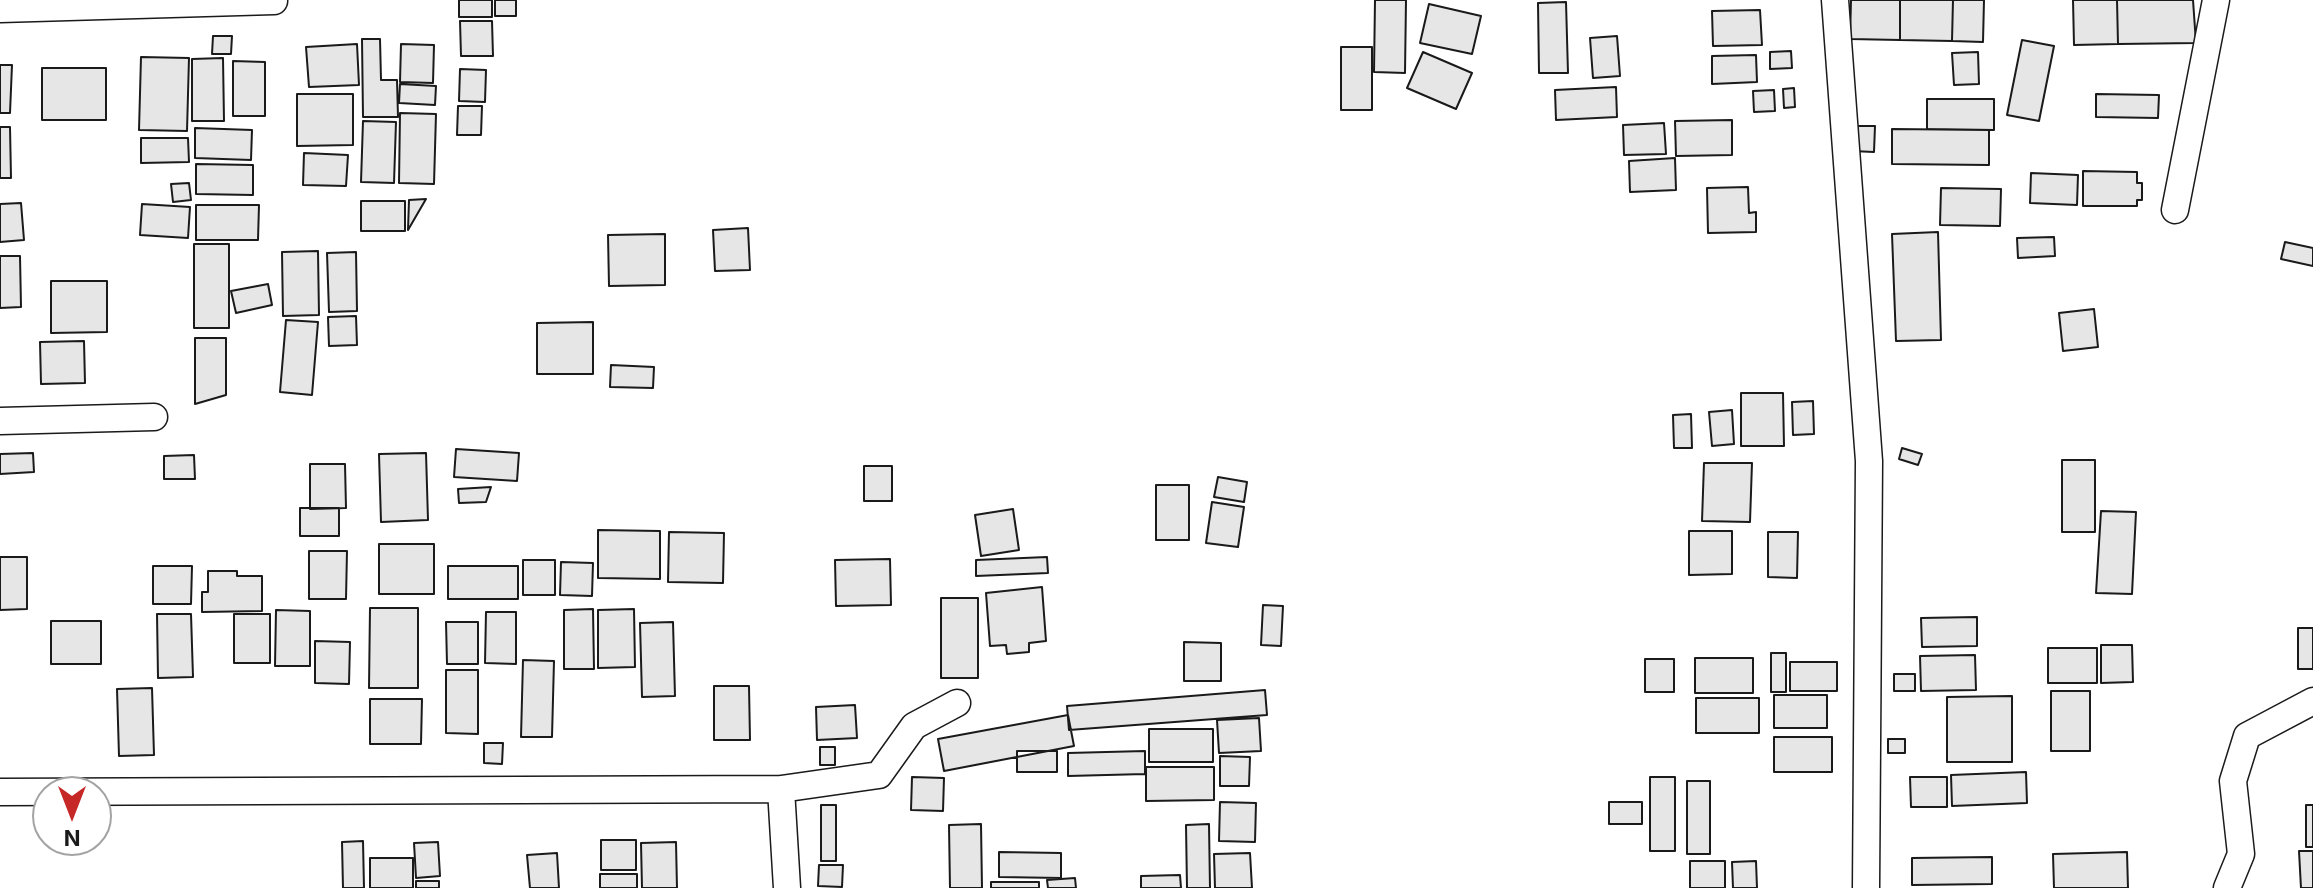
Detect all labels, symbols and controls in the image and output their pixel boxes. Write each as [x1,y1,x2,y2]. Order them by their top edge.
north arrow [32,776,112,856]
text: N [64,825,80,851]

